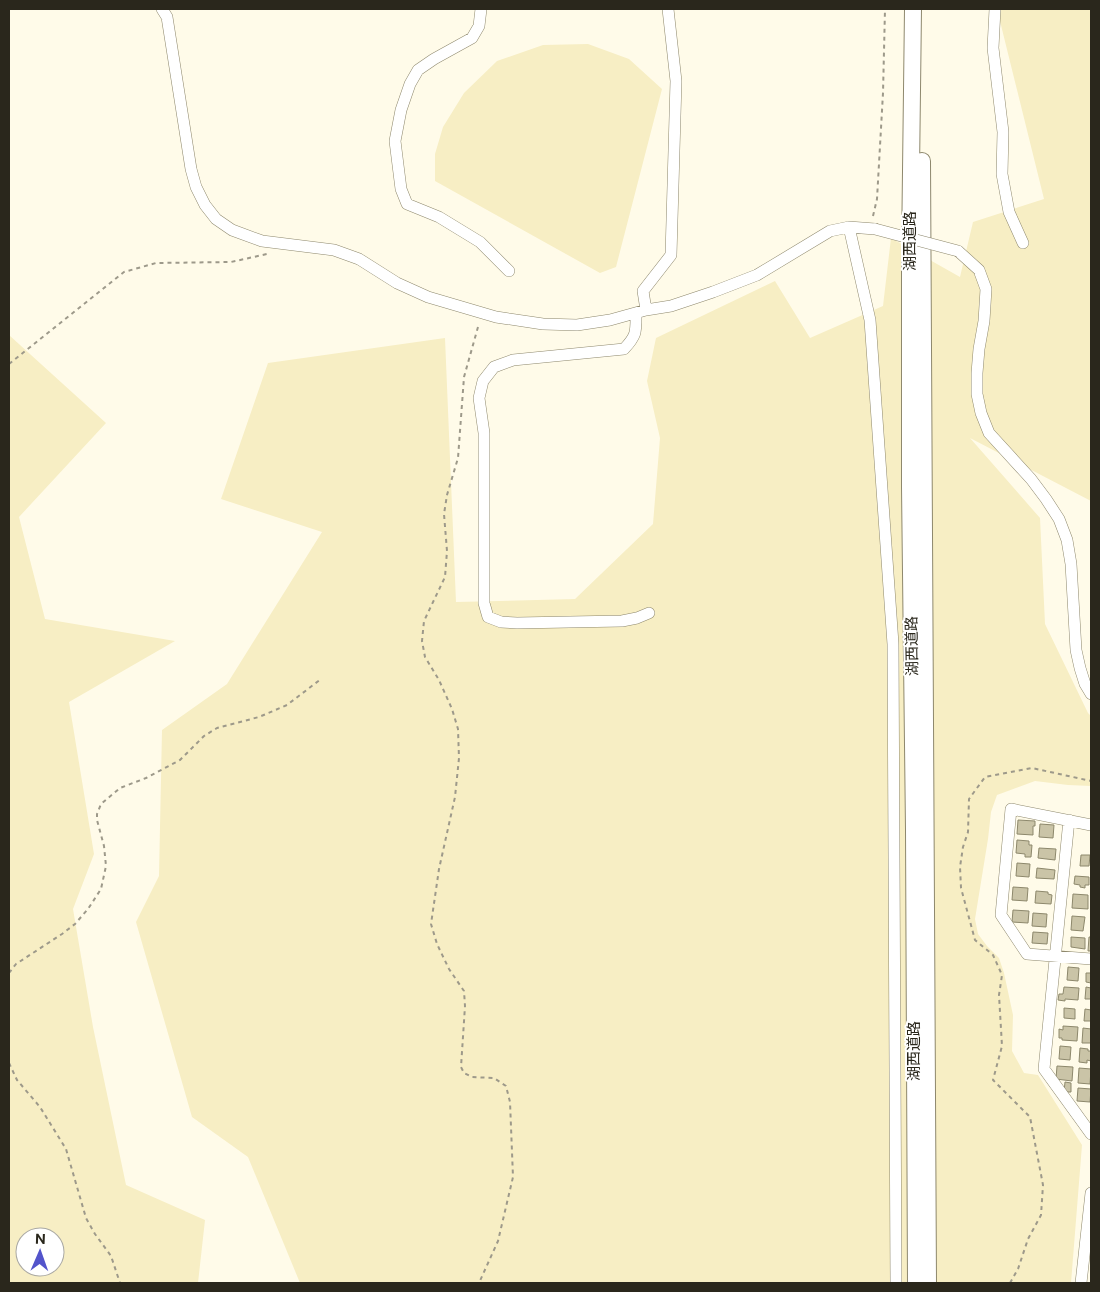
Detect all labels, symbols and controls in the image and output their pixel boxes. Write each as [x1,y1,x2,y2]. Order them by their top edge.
street label: 湖西道路 [901,211,918,271]
street label: 湖西道路 [902,616,921,676]
street label: 湖西道路 [905,1021,922,1081]
north arrow [15,1227,65,1277]
text: N [35,1231,46,1247]

